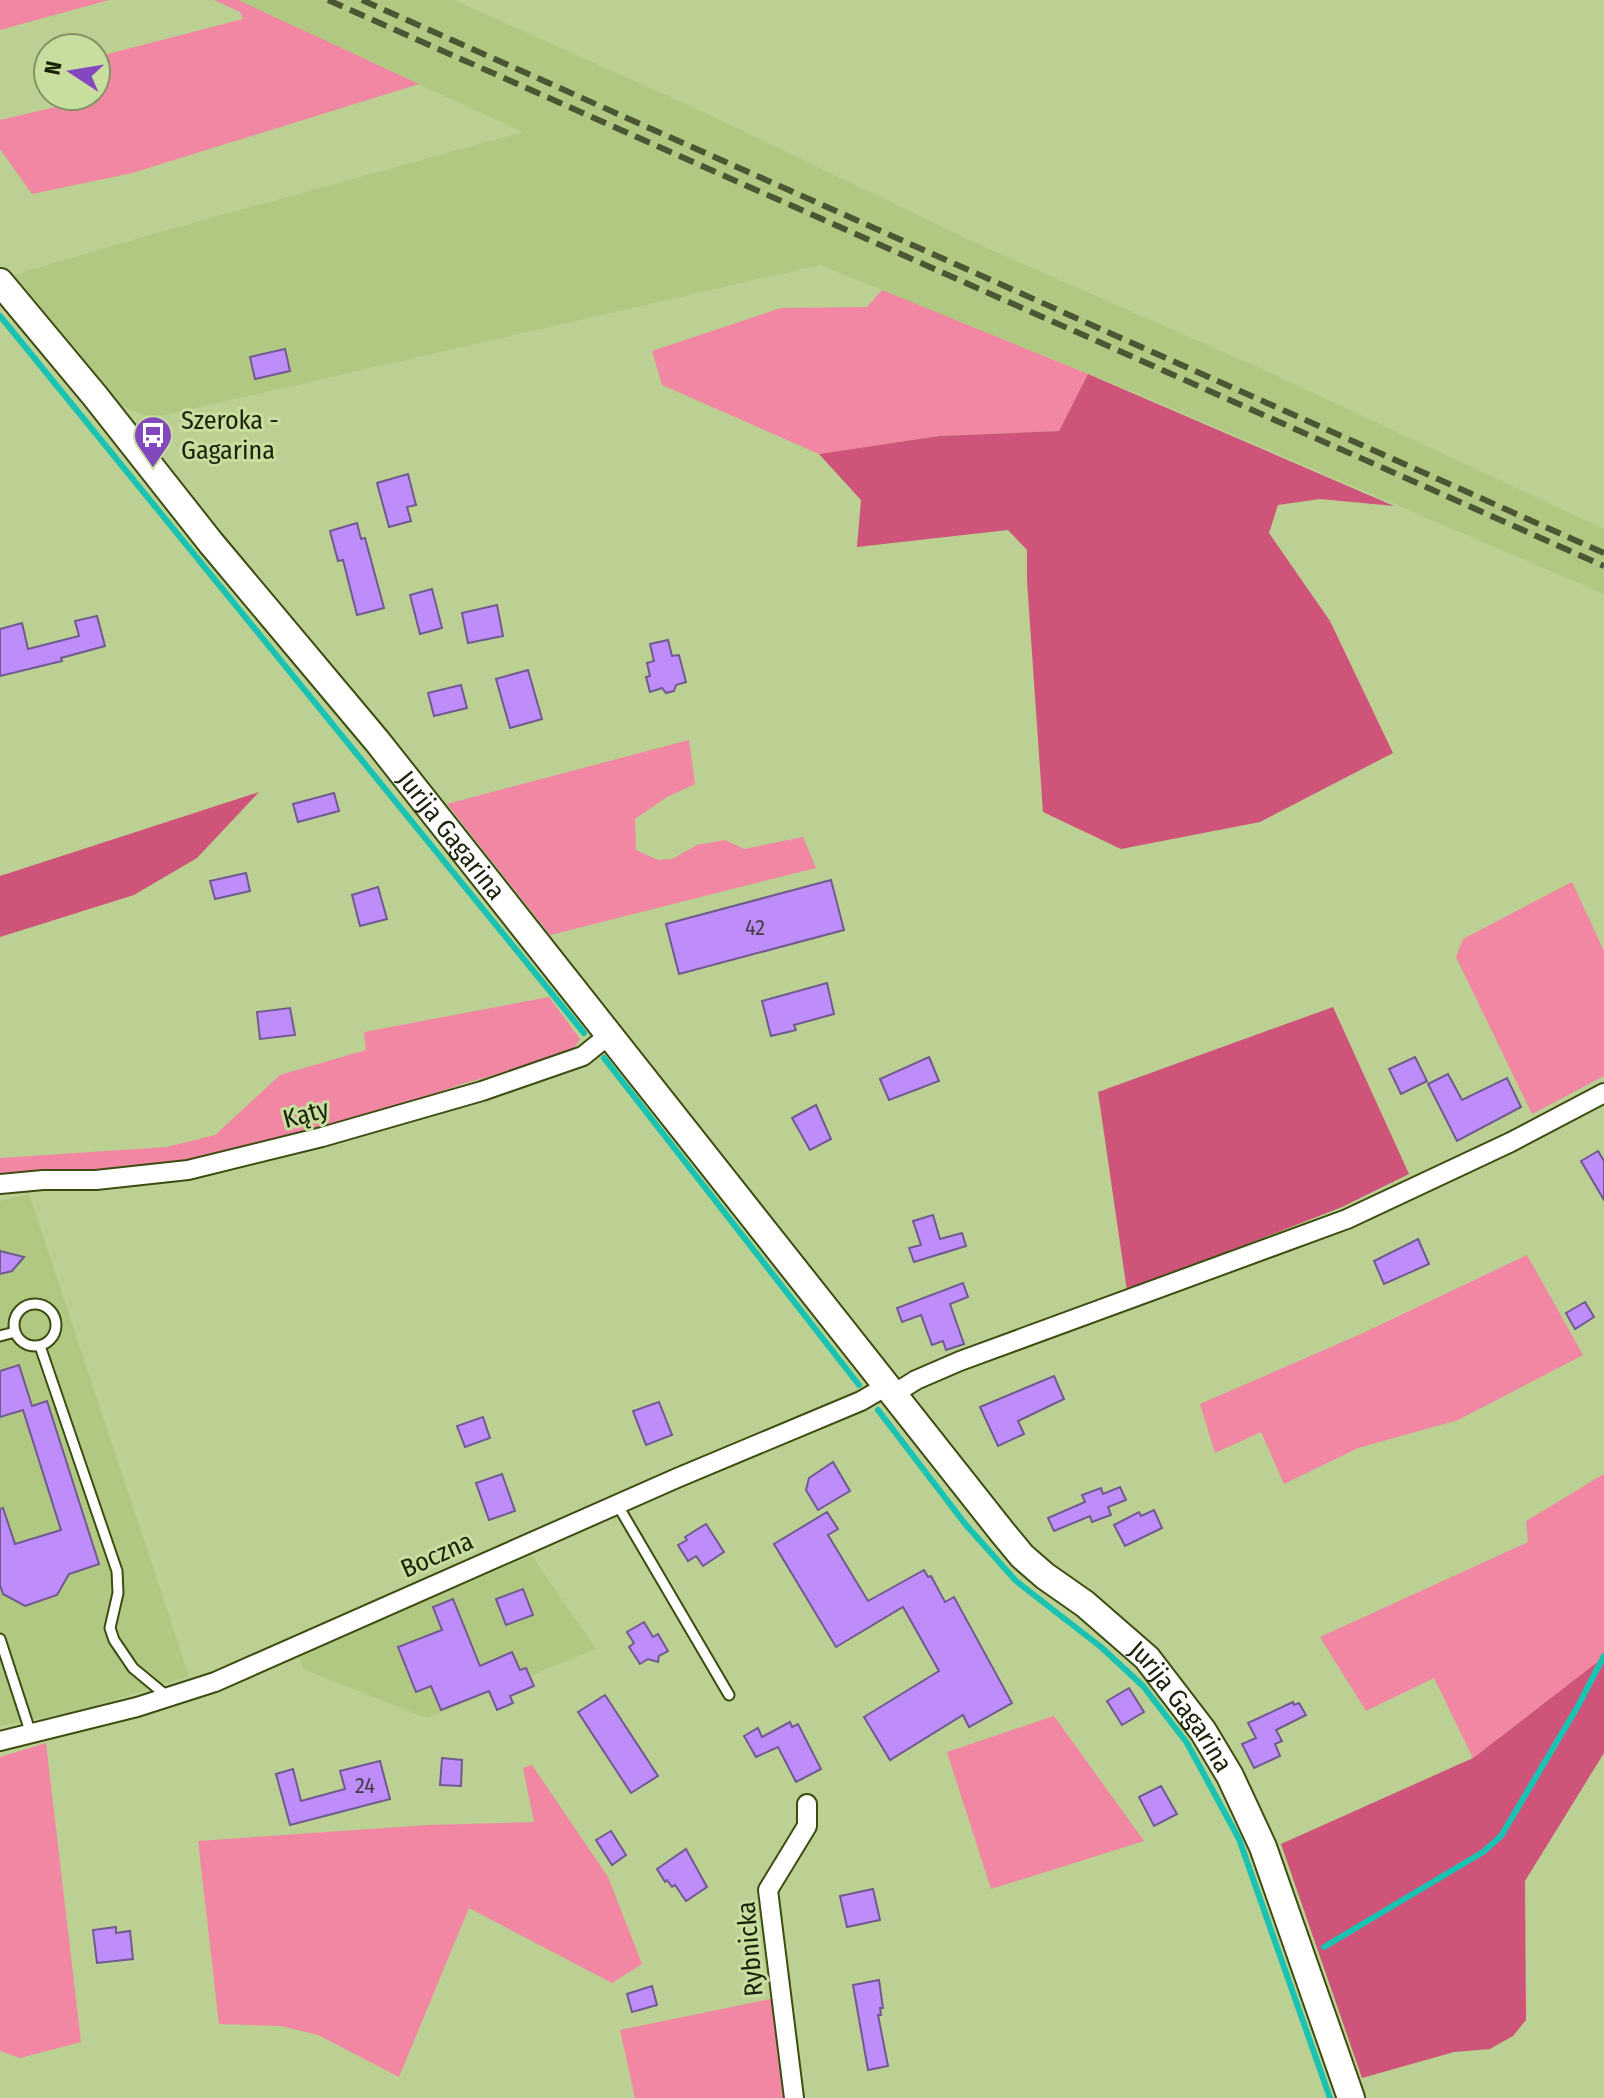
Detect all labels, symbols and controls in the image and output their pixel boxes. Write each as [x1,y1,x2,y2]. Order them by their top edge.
north arrow [32,32,112,112]
text: N [38,59,68,77]
place label: Szeroka - Gagarina [181,405,279,466]
bus stop icon: Szeroka - Gagarina [132,414,174,469]
street label: Jurija Gagarina [391,764,512,906]
house number: 42 [745,914,765,941]
street label: Kąty [280,1093,333,1135]
street label: Boczna [396,1525,478,1585]
street label: Jurija Gagarina [1123,1634,1239,1778]
house number: 24 [355,1772,375,1799]
street label: Rybnicka [730,1900,770,1998]

